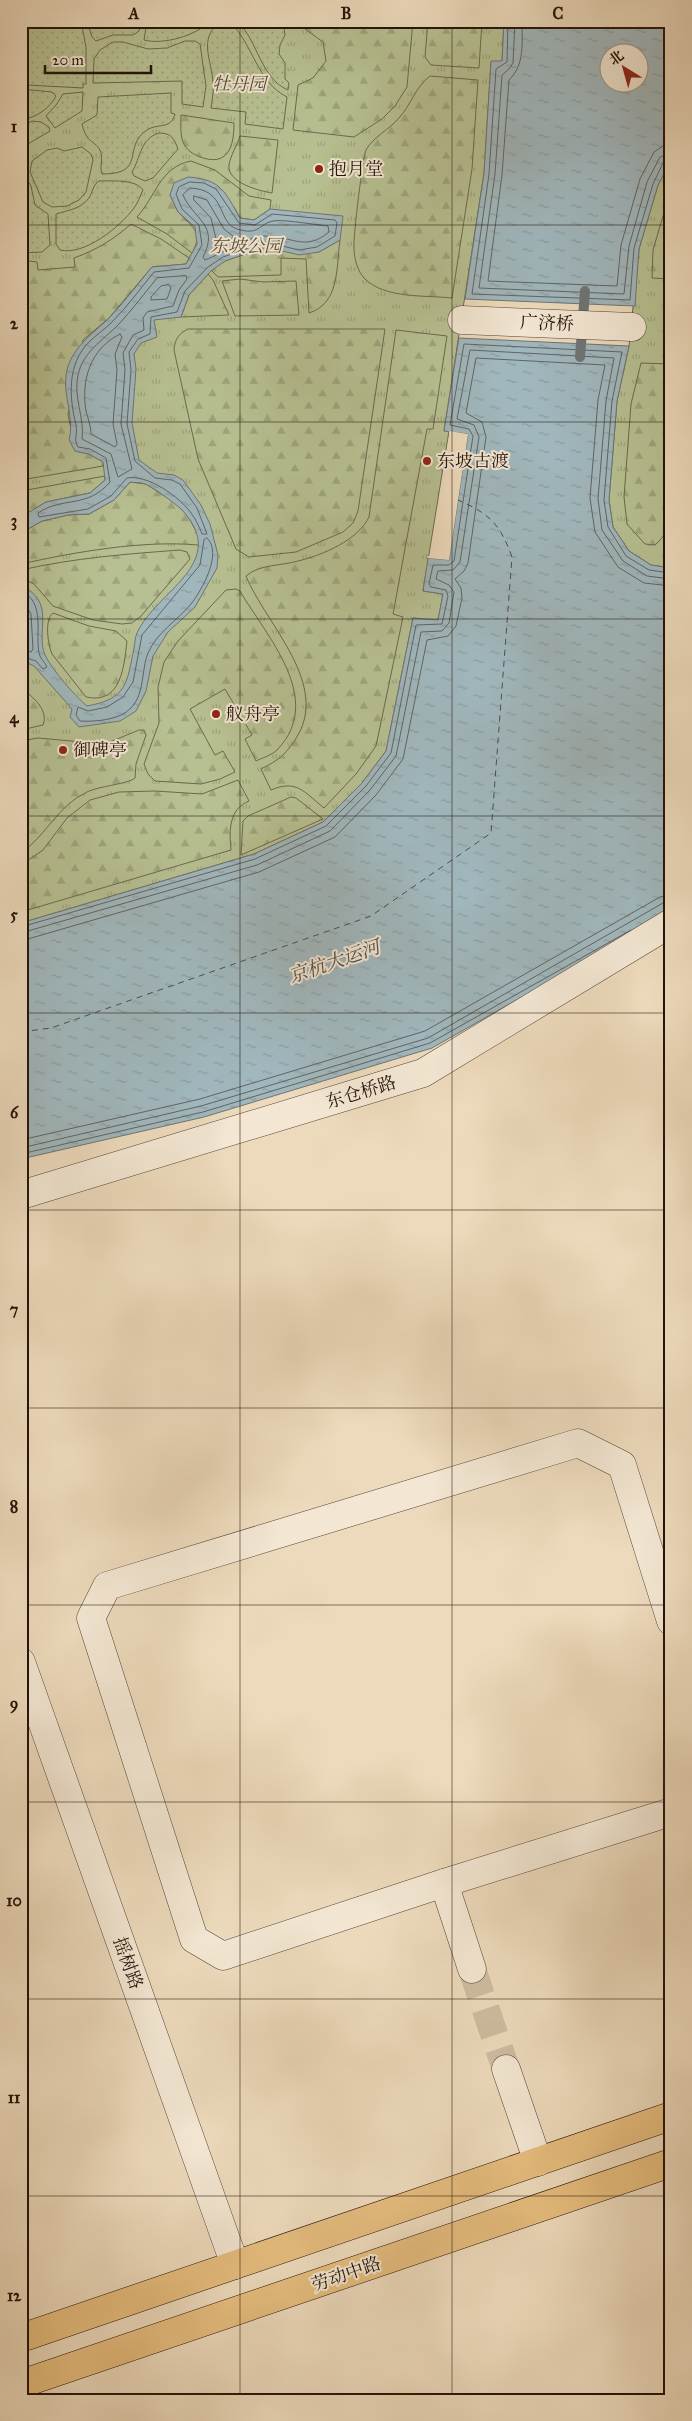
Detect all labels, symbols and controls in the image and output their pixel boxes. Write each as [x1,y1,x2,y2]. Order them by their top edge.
text: A [128,4,140,23]
text: B [341,4,351,23]
text: C [553,4,564,23]
scale bar [45,42,151,74]
north arrow [600,42,650,92]
text: 北 [606,47,627,69]
text: 20 m [52,51,84,69]
park label: 牡丹园 [212,73,269,95]
text: 1 [11,117,18,136]
place label: 抱月堂 [329,158,383,180]
marker: 抱月堂 [313,163,325,175]
park label: 东坡公园 [210,235,285,257]
street label: 广济桥 [520,311,574,335]
text: 2 [10,314,19,333]
place label: 东坡古渡 [437,450,509,472]
marker: 东坡古渡 [421,455,433,467]
text: 3 [11,511,17,531]
place label: 舣舟亭 [226,703,280,725]
text: 4 [10,708,20,728]
marker: 舣舟亭 [210,708,222,720]
place label: 御碑亭 [73,739,127,761]
marker: 御碑亭 [57,744,69,756]
text: 5 [10,905,18,924]
water label: 京杭大运河 [285,934,386,988]
street label: 东仓桥路 [323,1071,399,1113]
text: 6 [10,1103,19,1122]
text: 7 [10,1300,19,1319]
text: 8 [10,1497,18,1516]
text: 9 [10,1694,18,1714]
text: 10 [6,1891,22,1910]
street label: 摇树路 [108,1934,148,1992]
text: 11 [8,2088,21,2107]
street label: 劳动中路 [308,2252,384,2296]
text: 12 [7,2286,22,2305]

